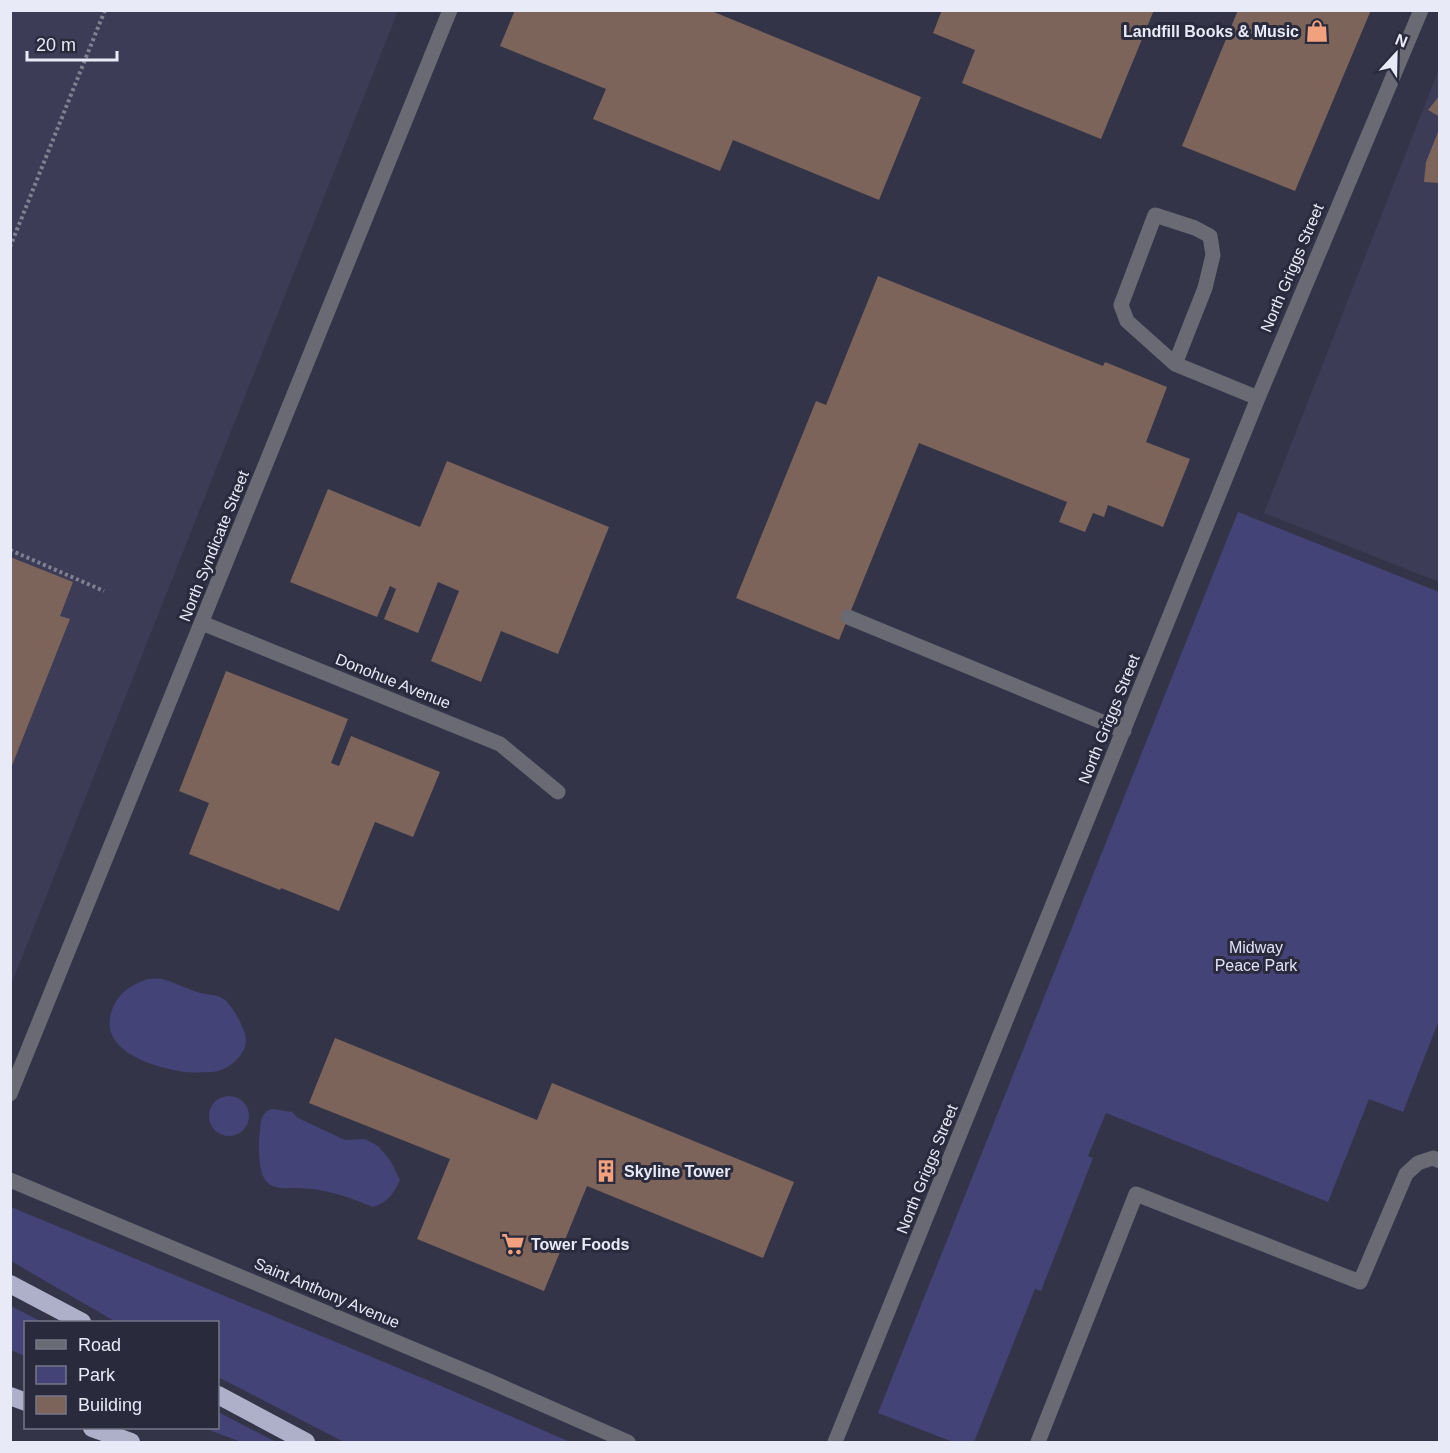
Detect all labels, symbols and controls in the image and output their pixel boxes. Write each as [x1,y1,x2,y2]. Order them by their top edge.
shop icon: Landfill Books & Music [1304,18,1330,44]
place label: Landfill Books & Music [1123,23,1299,40]
scale bar [27,24,117,62]
north arrow [1366,24,1426,84]
text: N [1393,31,1410,51]
text: 20 m [36,35,76,55]
street label: North Griggs Street [1257,201,1327,335]
street label: North Syndicate Street [176,468,252,624]
street label: Donohue Avenue [333,650,453,712]
street label: North Griggs Street [1075,651,1143,786]
park label: Midway Peace Park [1215,939,1298,974]
street label: North Griggs Street [893,1101,961,1236]
building icon: Skyline Tower [593,1158,619,1184]
place label: Skyline Tower [624,1163,730,1180]
supermarket icon: Tower Foods [500,1231,526,1257]
place label: Tower Foods [531,1236,629,1253]
street label: Saint Anthony Avenue [252,1255,402,1331]
legend [24,1321,219,1429]
text: Road [78,1335,121,1355]
text: Park [78,1365,116,1385]
text: Building [78,1395,142,1415]

